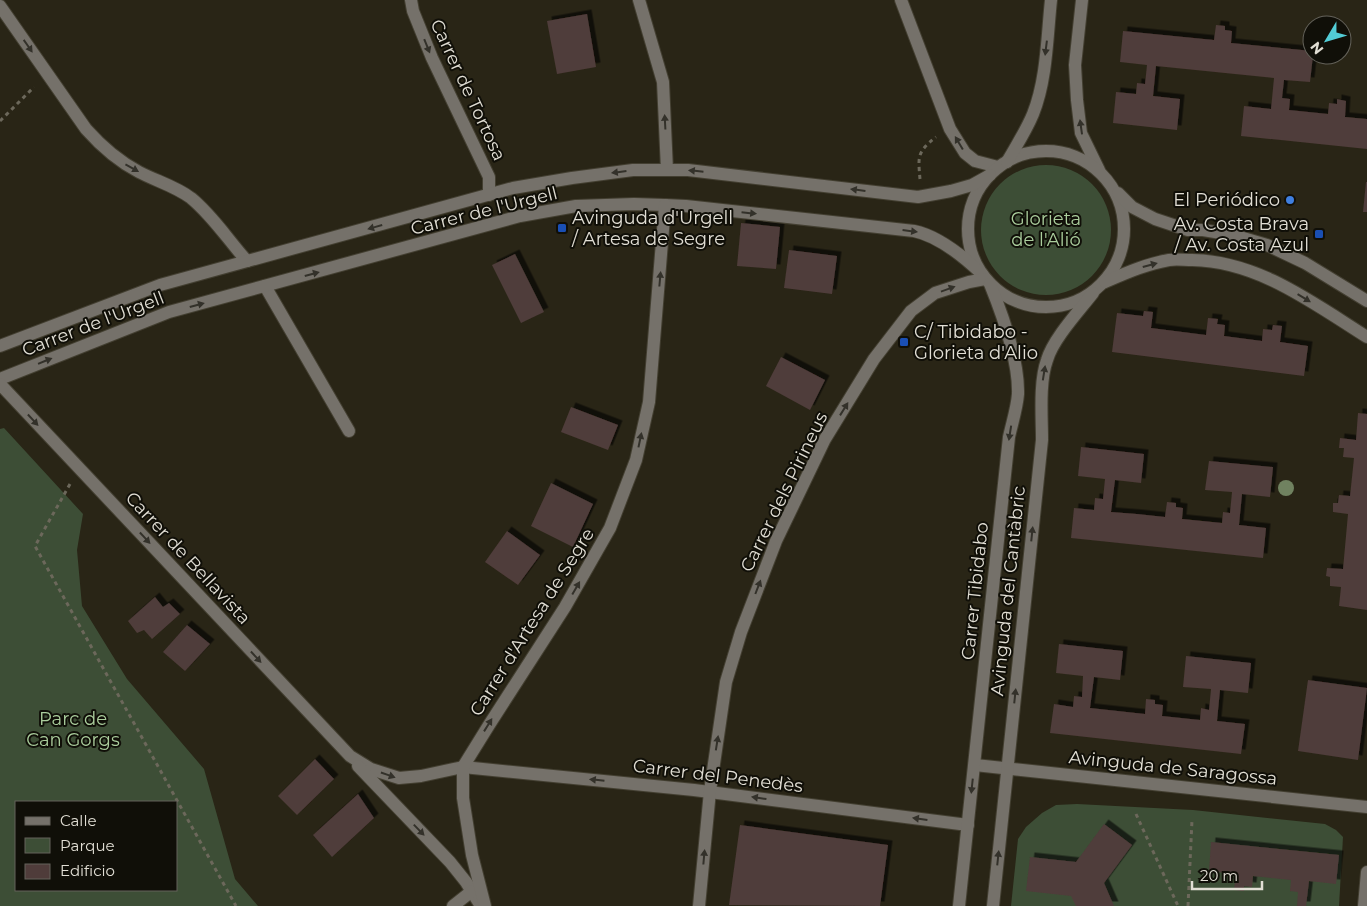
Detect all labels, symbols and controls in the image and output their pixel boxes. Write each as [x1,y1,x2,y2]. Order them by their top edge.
north arrow [1302,15,1352,65]
street label: Carrer de Tortosa [426,16,510,164]
text: N [1306,38,1327,58]
one-way arrow [23,39,33,53]
one-way arrow [423,39,431,54]
one-way arrow [1042,41,1050,57]
one-way arrow [660,113,668,129]
one-way arrow [1077,119,1085,135]
one-way arrow [954,136,963,149]
one-way arrow [126,164,139,173]
one-way arrow [688,167,704,175]
one-way arrow [610,168,626,176]
street label: Carrer de l'Urgell [408,182,560,240]
one-way arrow [850,186,866,194]
place label: El Periódico [1173,189,1280,211]
marker: El Periódico [1284,194,1296,206]
place label: Avinguda d'Urgell / Artesa de Segre [571,207,733,250]
park label: Glorieta de l'Alió [1011,208,1081,251]
one-way arrow [741,209,757,217]
place label: Av. Costa Brava / Av. Costa Azul [1173,213,1309,256]
marker: Avinguda d'Urgell / Artesa de Segre [556,222,568,234]
one-way arrow [368,223,383,231]
one-way arrow [903,227,919,235]
marker: Av. Costa Brava / Av. Costa Azul [1313,228,1325,240]
one-way arrow [1143,260,1158,268]
one-way arrow [305,269,320,277]
one-way arrow [656,271,664,287]
one-way arrow [940,285,955,292]
street label: Carrer de l'Urgell [19,287,167,361]
one-way arrow [1298,293,1311,302]
one-way arrow [190,300,205,308]
place label: C/ Tibidabo - Glorieta d'Alio [914,321,1038,364]
marker: C/ Tibidabo - Glorieta d'Alio [898,336,910,348]
one-way arrow [38,357,53,365]
one-way arrow [1041,364,1049,380]
one-way arrow [839,403,848,416]
street label: Carrer dels Pirineus [736,408,832,576]
one-way arrow [27,413,39,425]
one-way arrow [1006,426,1014,442]
one-way arrow [637,432,645,448]
street label: Avinguda del Cantàbric [986,485,1030,697]
street label: Carrer de Bellavista [121,487,255,629]
street label: Carrer Tibidabo [957,521,993,661]
street label: Carrer d'Artesa de Segre [465,524,599,720]
one-way arrow [1028,526,1036,542]
one-way arrow [139,532,151,544]
one-way arrow [755,579,762,594]
one-way arrow [571,582,580,595]
one-way arrow [250,650,262,662]
one-way arrow [1011,688,1019,704]
park label: Parc de Can Gorgs [26,708,120,751]
one-way arrow [484,719,493,732]
one-way arrow [713,735,721,751]
street label: Avinguda de Saragossa [1068,746,1278,790]
street label: Carrer del Penedès [632,755,805,797]
one-way arrow [381,771,396,779]
one-way arrow [589,776,605,784]
one-way arrow [968,779,976,795]
one-way arrow [750,793,766,801]
legend [15,801,178,891]
text: Calle [60,811,97,830]
one-way arrow [912,815,928,823]
one-way arrow [413,824,425,836]
text: Parque [60,836,115,855]
one-way arrow [700,849,708,865]
one-way arrow [994,849,1002,865]
scale bar [1192,858,1262,890]
text: Edificio [60,861,115,880]
text: 20 m [1200,866,1238,885]

